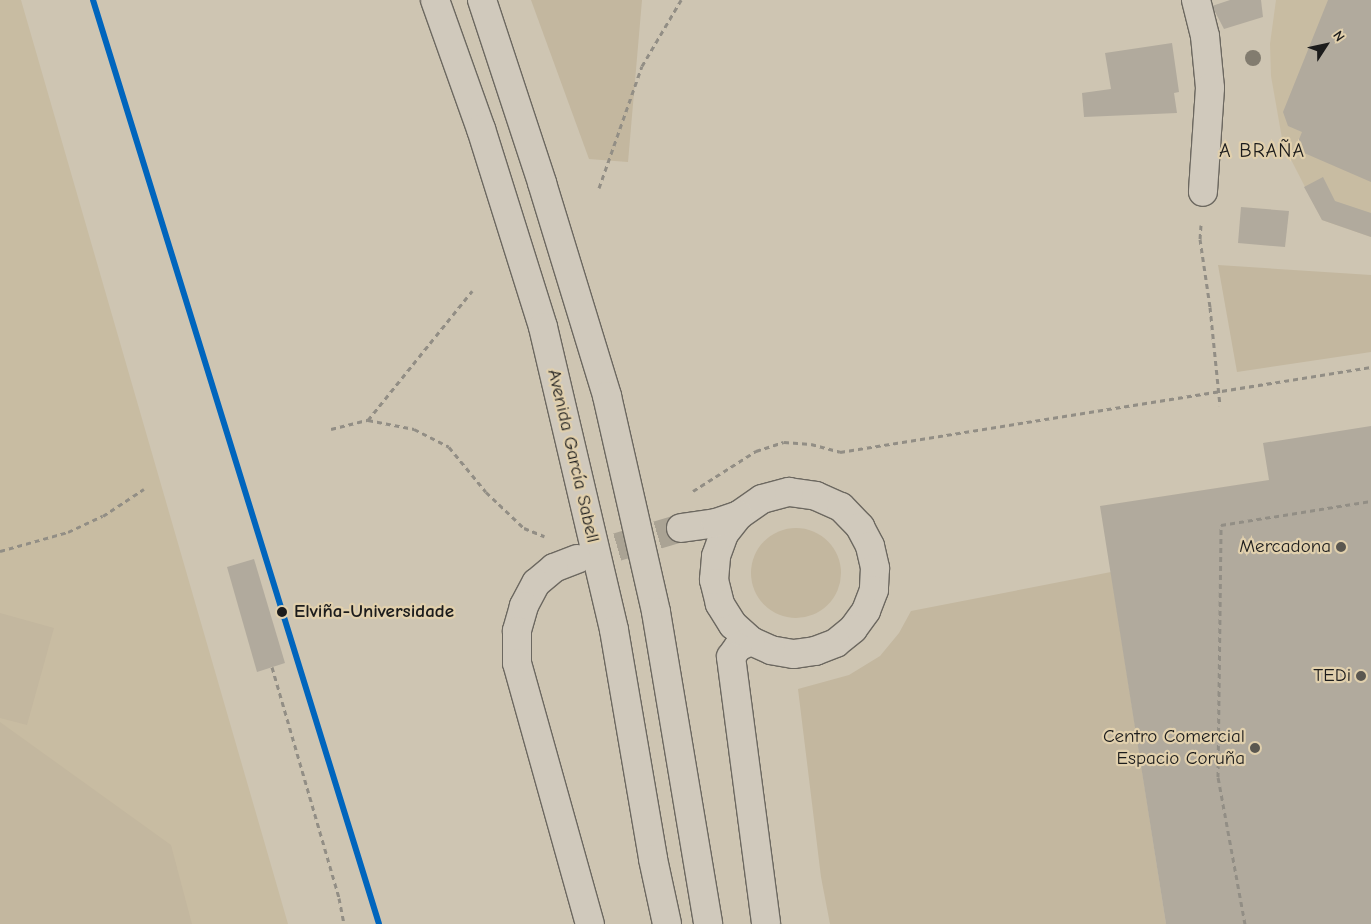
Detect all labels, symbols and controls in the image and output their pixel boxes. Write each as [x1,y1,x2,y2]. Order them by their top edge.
north arrow [1301,20,1351,70]
text: N [1329,27,1348,45]
district label: A BRAÑA [1218,138,1306,162]
street label: Avenida García Sabell [542,367,604,545]
place label: Mercadona [1239,536,1331,558]
marker: Mercadona [1335,541,1347,553]
place label: Elviña-Universidade [294,601,454,623]
marker: Elviña-Universidade [274,604,290,620]
place label: TEDi [1313,665,1351,687]
marker: TEDi [1355,670,1367,682]
place label: Centro Comercial Espacio Coruña [1103,726,1245,770]
marker: Centro Comercial Espacio Coruña [1249,742,1261,754]

